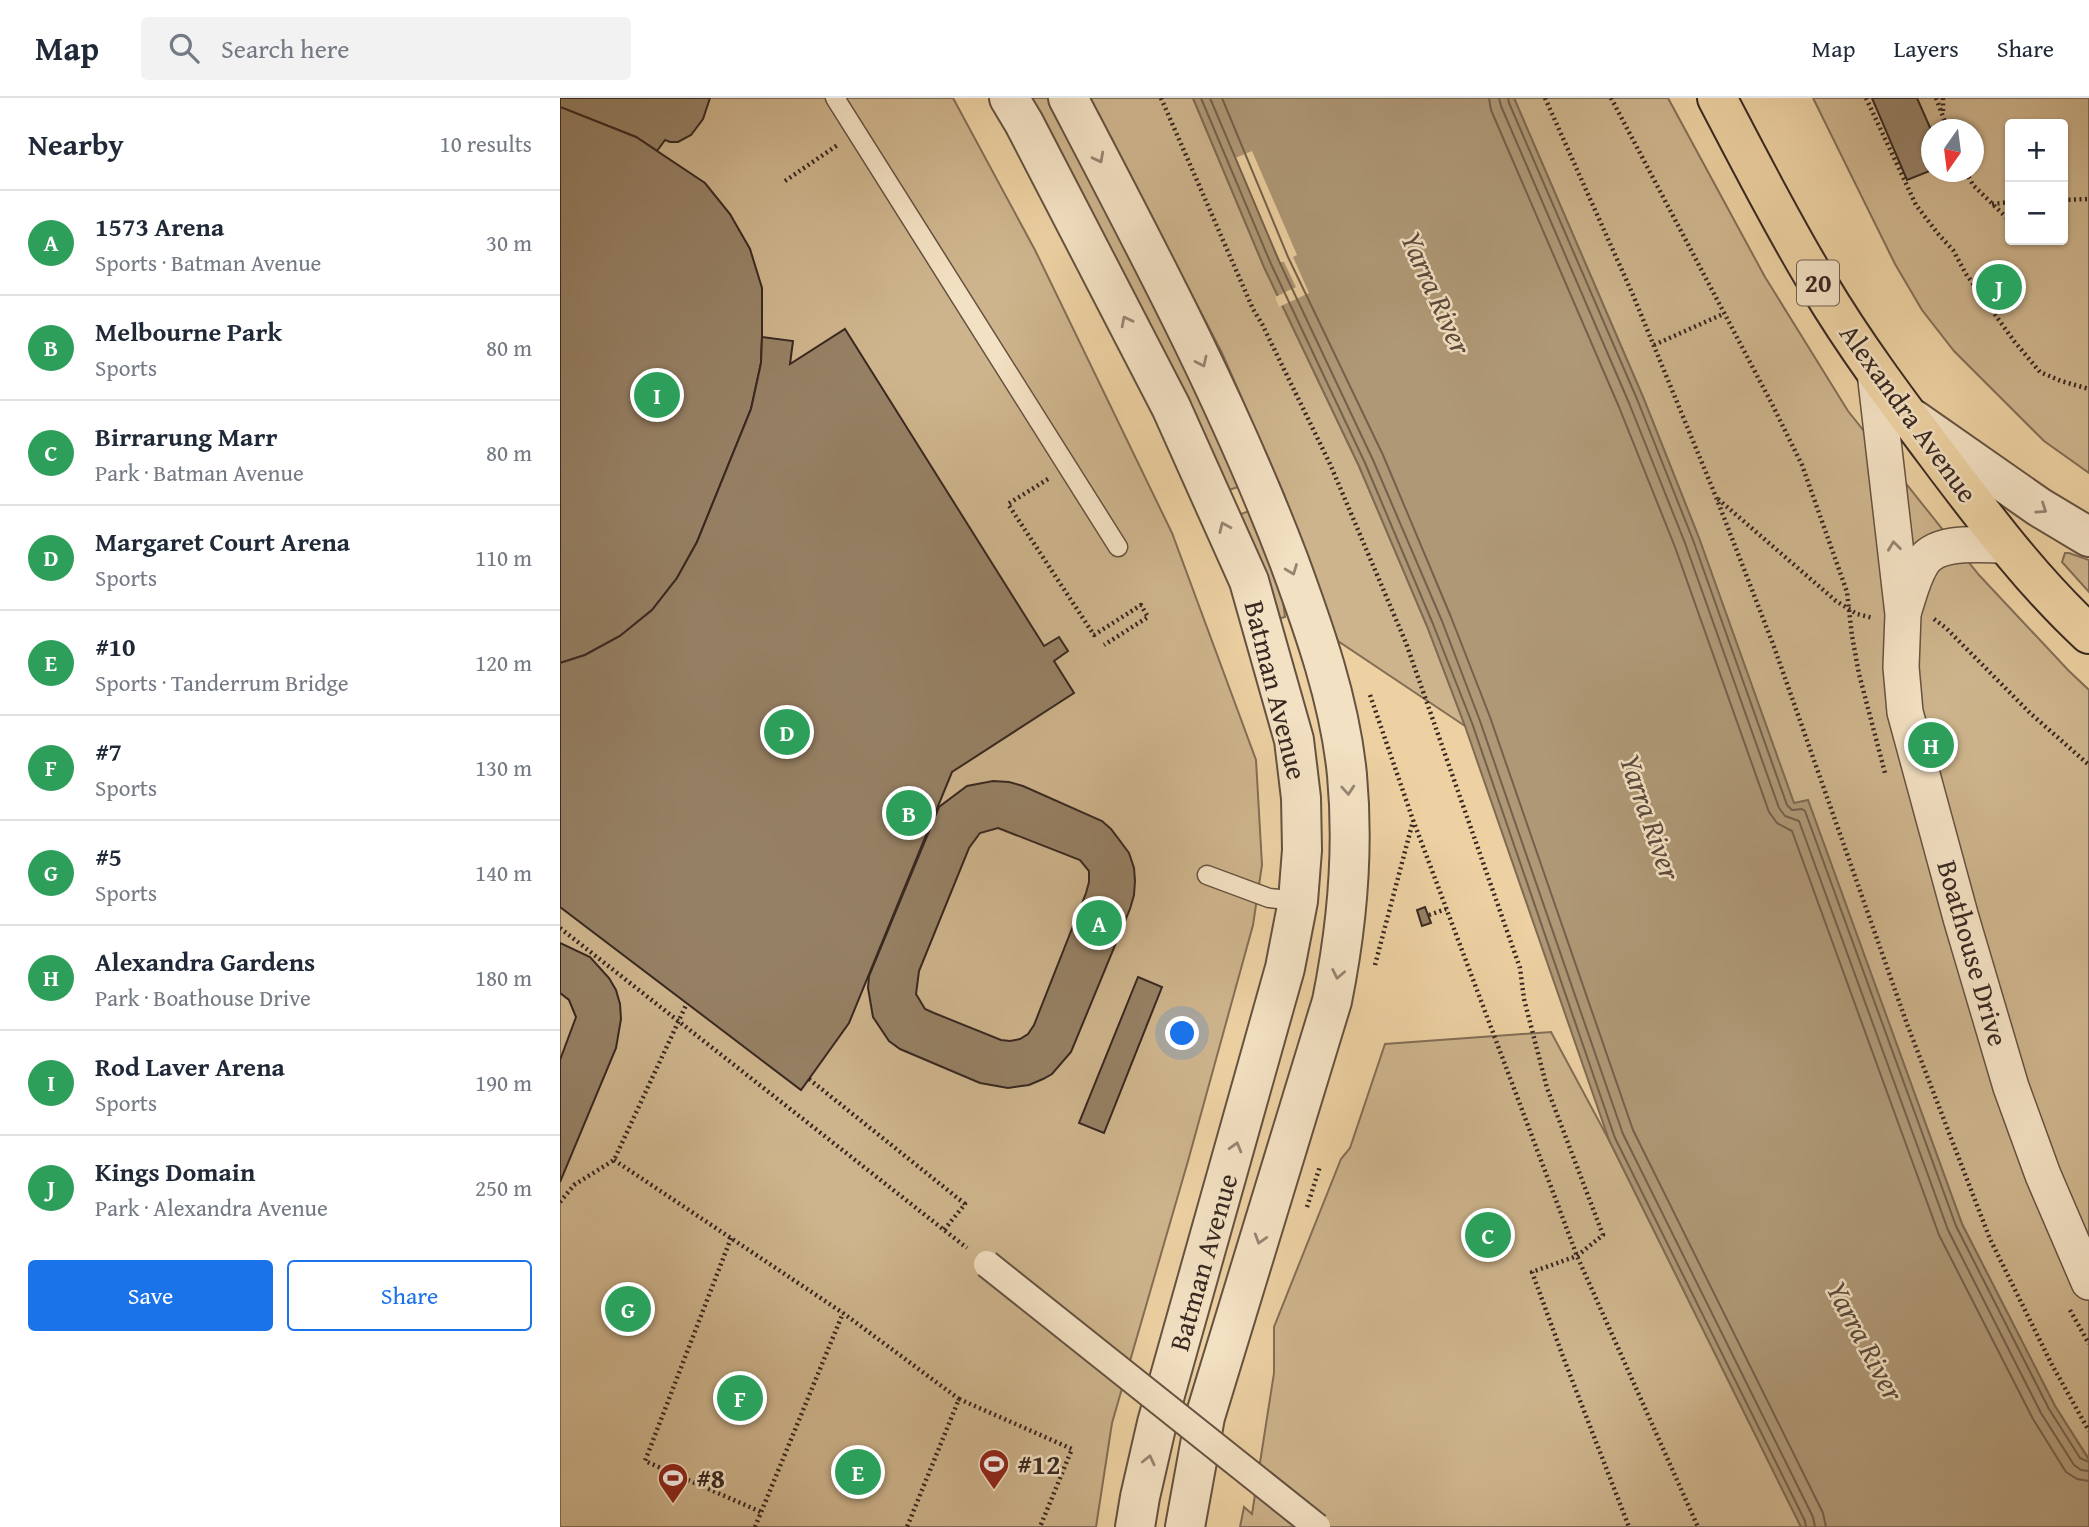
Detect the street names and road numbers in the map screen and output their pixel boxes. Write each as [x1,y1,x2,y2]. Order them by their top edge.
road number: 20 [1797,260,1839,306]
street label: Alexandra Avenue [1830,315,1988,511]
street label: Batman Avenue [1234,596,1319,784]
street label: Boathouse Drive [1927,855,2020,1051]
street label: Batman Avenue [1158,1168,1247,1355]

